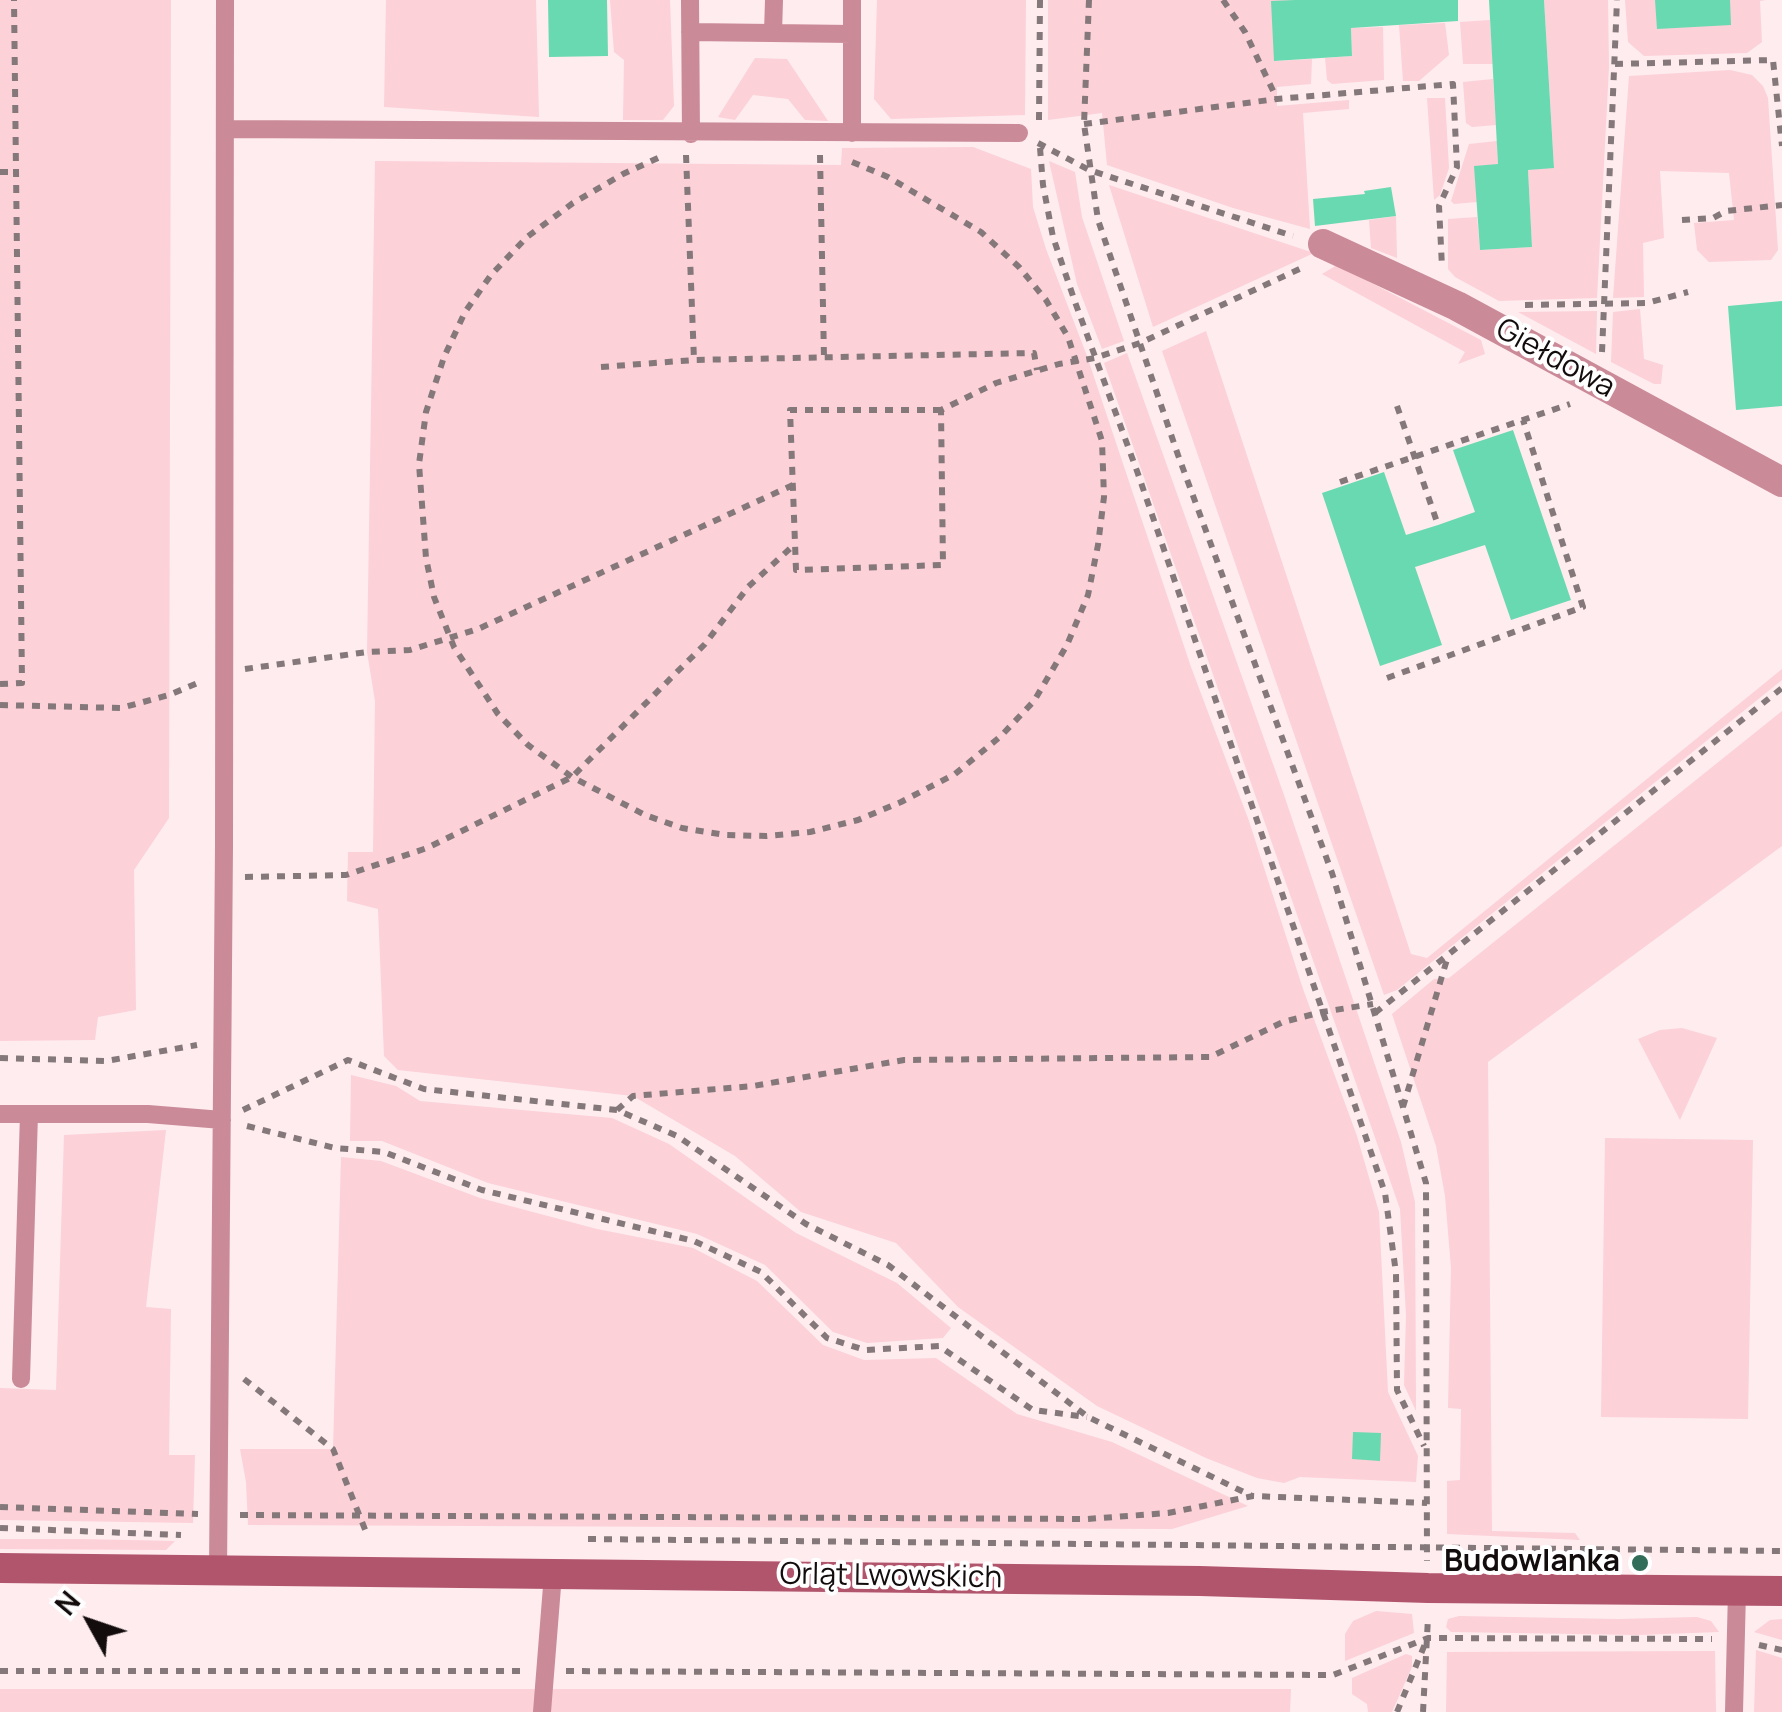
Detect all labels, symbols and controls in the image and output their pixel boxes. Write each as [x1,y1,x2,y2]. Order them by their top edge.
street label: Giełdowa [1489,312,1621,406]
place label: Budowlanka [1444,1545,1620,1581]
marker: Budowlanka [1629,1552,1651,1574]
street label: Orląt Lwowskich [779,1557,1003,1597]
north arrow [40,1572,140,1672]
text: N [46,1583,88,1623]

